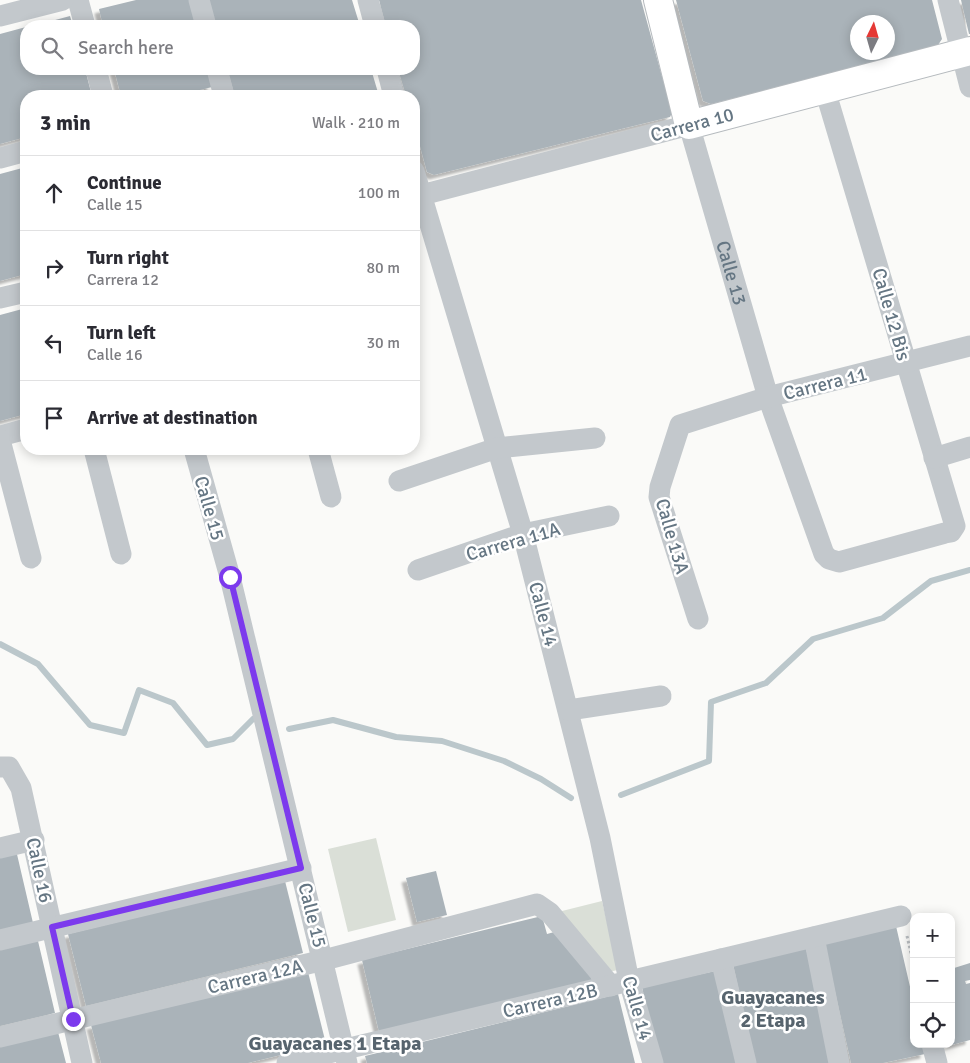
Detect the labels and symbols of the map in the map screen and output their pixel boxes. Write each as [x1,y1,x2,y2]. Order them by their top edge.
north arrow [850,15,895,60]
street label: Carrera 10 [648,102,737,148]
street label: Calle 13 [710,238,752,308]
street label: Calle 12 Bis [866,265,916,363]
street label: Carrera 11 [781,362,870,406]
street label: Calle 15 [188,473,230,543]
street label: Calle 13A [650,496,694,577]
street label: Carrera 11A [463,517,564,567]
route start [219,566,242,589]
street label: Calle 14 [523,579,563,649]
street label: Calle 16 [20,835,58,905]
street label: Calle 15 [292,880,332,950]
street label: Carrera 12A [205,954,306,1000]
street label: Calle 14 [616,973,658,1043]
street label: Carrera 12B [500,978,600,1024]
district label: Guayacanes 2 Etapa [721,985,825,1033]
route end [62,1008,85,1031]
district label: Guayacanes 1 Etapa [248,1031,422,1056]

